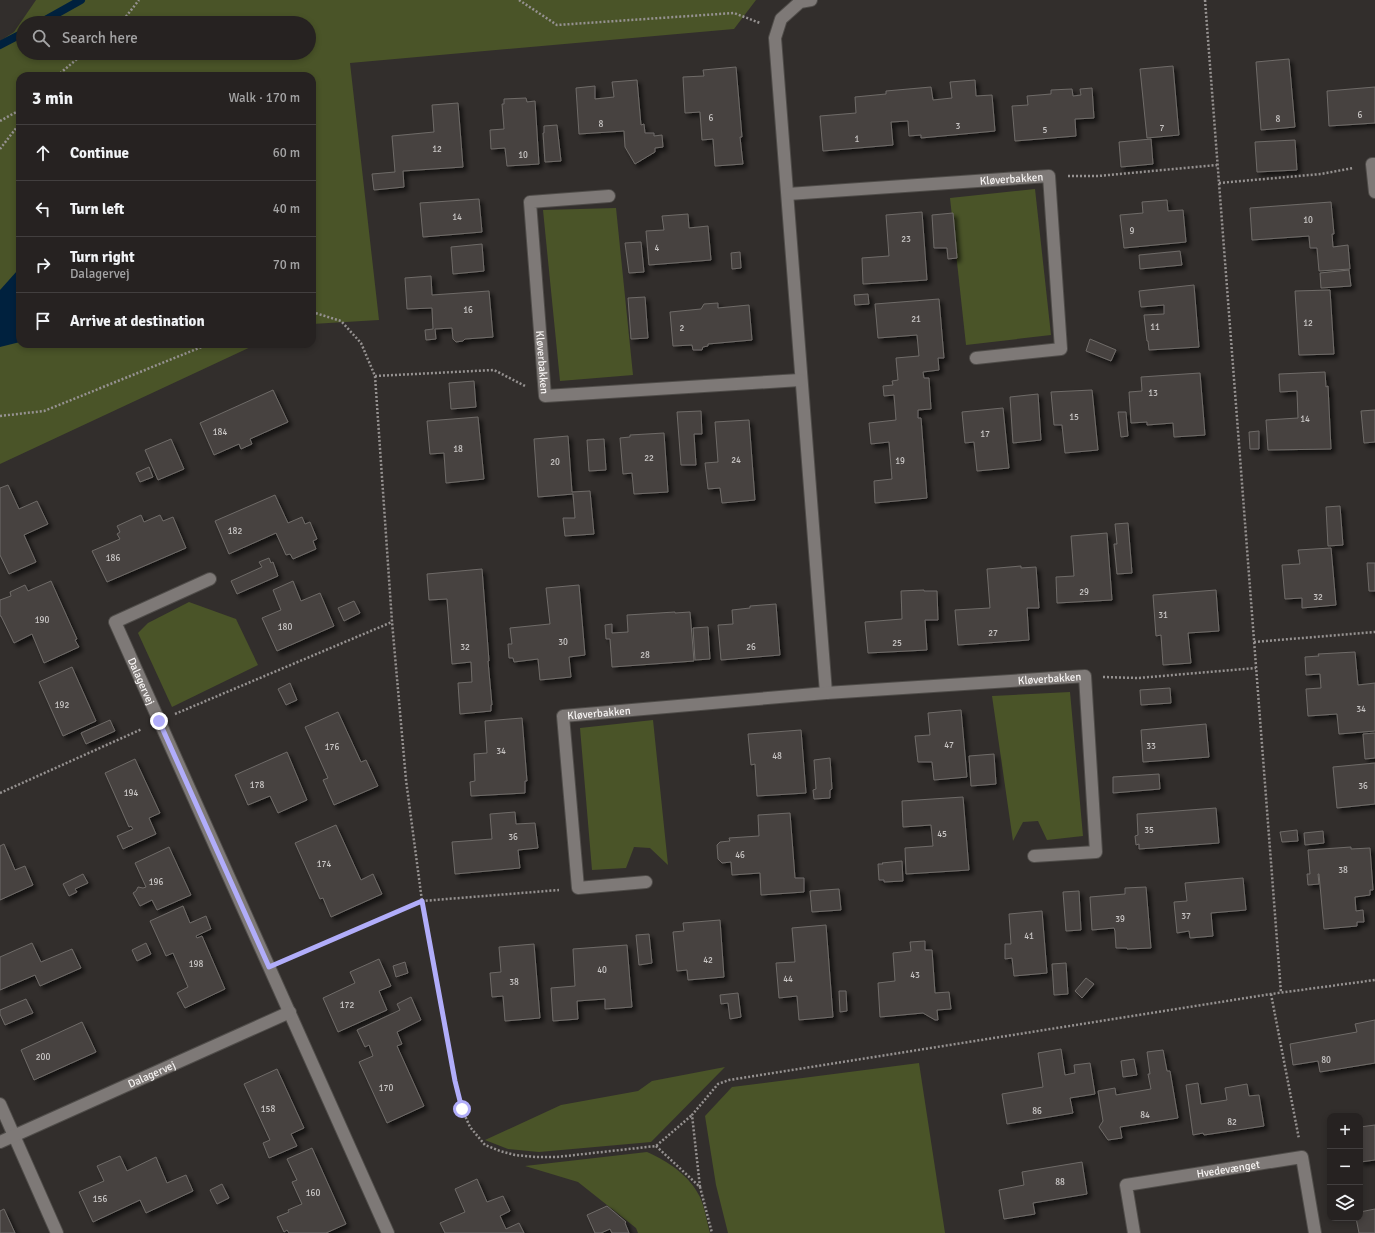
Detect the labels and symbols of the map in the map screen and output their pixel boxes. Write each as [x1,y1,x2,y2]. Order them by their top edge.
house number: 6 [1358,110,1363,121]
house number: 6 [709,113,714,124]
house number: 8 [1276,114,1281,125]
house number: 8 [599,119,604,130]
house number: 3 [956,121,961,132]
house number: 7 [1160,123,1165,134]
house number: 5 [1043,125,1048,136]
house number: 1 [855,134,860,145]
house number: 12 [432,144,442,155]
house number: 10 [518,150,528,161]
street label: Kløverbakken [979,170,1044,188]
house number: 14 [452,212,462,223]
house number: 10 [1303,215,1313,226]
house number: 9 [1130,226,1135,237]
house number: 23 [901,234,911,245]
house number: 4 [655,243,660,254]
house number: 16 [463,305,473,316]
house number: 21 [911,314,921,325]
house number: 12 [1303,318,1313,329]
house number: 11 [1150,322,1160,333]
house number: 2 [680,323,685,334]
street label: Kløverbakken [533,330,551,395]
house number: 13 [1148,388,1158,399]
house number: 15 [1069,412,1079,423]
house number: 14 [1300,414,1310,425]
house number: 184 [213,427,227,438]
house number: 17 [980,429,990,440]
house number: 18 [453,444,463,455]
house number: 22 [644,453,654,464]
house number: 24 [731,455,741,466]
house number: 19 [895,456,905,467]
house number: 20 [550,457,560,468]
house number: 182 [228,526,242,537]
house number: 186 [106,553,120,564]
house number: 29 [1079,587,1089,598]
house number: 32 [1313,592,1323,603]
house number: 31 [1158,610,1168,621]
house number: 190 [35,615,49,626]
house number: 180 [278,622,292,633]
house number: 27 [988,628,998,639]
house number: 30 [558,637,568,648]
house number: 25 [892,638,902,649]
house number: 32 [460,642,470,653]
house number: 26 [746,642,756,653]
house number: 28 [640,650,650,661]
street label: Dalagervej [125,656,157,707]
street label: Kløverbakken [1017,670,1082,687]
house number: 192 [55,700,69,711]
street label: Kløverbakken [567,704,631,723]
house number: 34 [1356,704,1366,715]
route end [150,712,168,730]
house number: 47 [944,740,954,751]
house number: 33 [1146,741,1156,752]
house number: 176 [325,742,339,753]
house number: 34 [496,746,506,757]
house number: 48 [772,751,782,762]
house number: 178 [250,780,264,791]
house number: 36 [1358,781,1368,792]
house number: 194 [124,788,138,799]
house number: 35 [1144,825,1154,836]
house number: 45 [937,829,947,840]
house number: 36 [508,832,518,843]
house number: 46 [735,850,745,861]
house number: 174 [317,859,331,870]
house number: 38 [1338,865,1348,876]
house number: 196 [149,877,163,888]
house number: 37 [1181,911,1191,922]
house number: 39 [1115,914,1125,925]
house number: 41 [1024,931,1034,942]
house number: 42 [703,955,713,966]
house number: 198 [189,959,203,970]
house number: 40 [597,965,607,976]
house number: 43 [910,970,920,981]
house number: 44 [783,974,793,985]
house number: 38 [509,977,519,988]
house number: 172 [340,1000,354,1011]
house number: 200 [36,1052,50,1063]
house number: 80 [1321,1055,1331,1066]
street label: Dalagervej [126,1058,177,1091]
house number: 170 [379,1083,393,1094]
route start [453,1100,471,1118]
house number: 158 [261,1104,275,1115]
house number: 86 [1032,1106,1042,1117]
house number: 84 [1140,1110,1150,1121]
house number: 82 [1227,1117,1237,1128]
street label: Hvedevænget [1196,1158,1261,1181]
house number: 88 [1055,1177,1065,1188]
house number: 160 [306,1188,320,1199]
house number: 156 [93,1194,107,1205]

